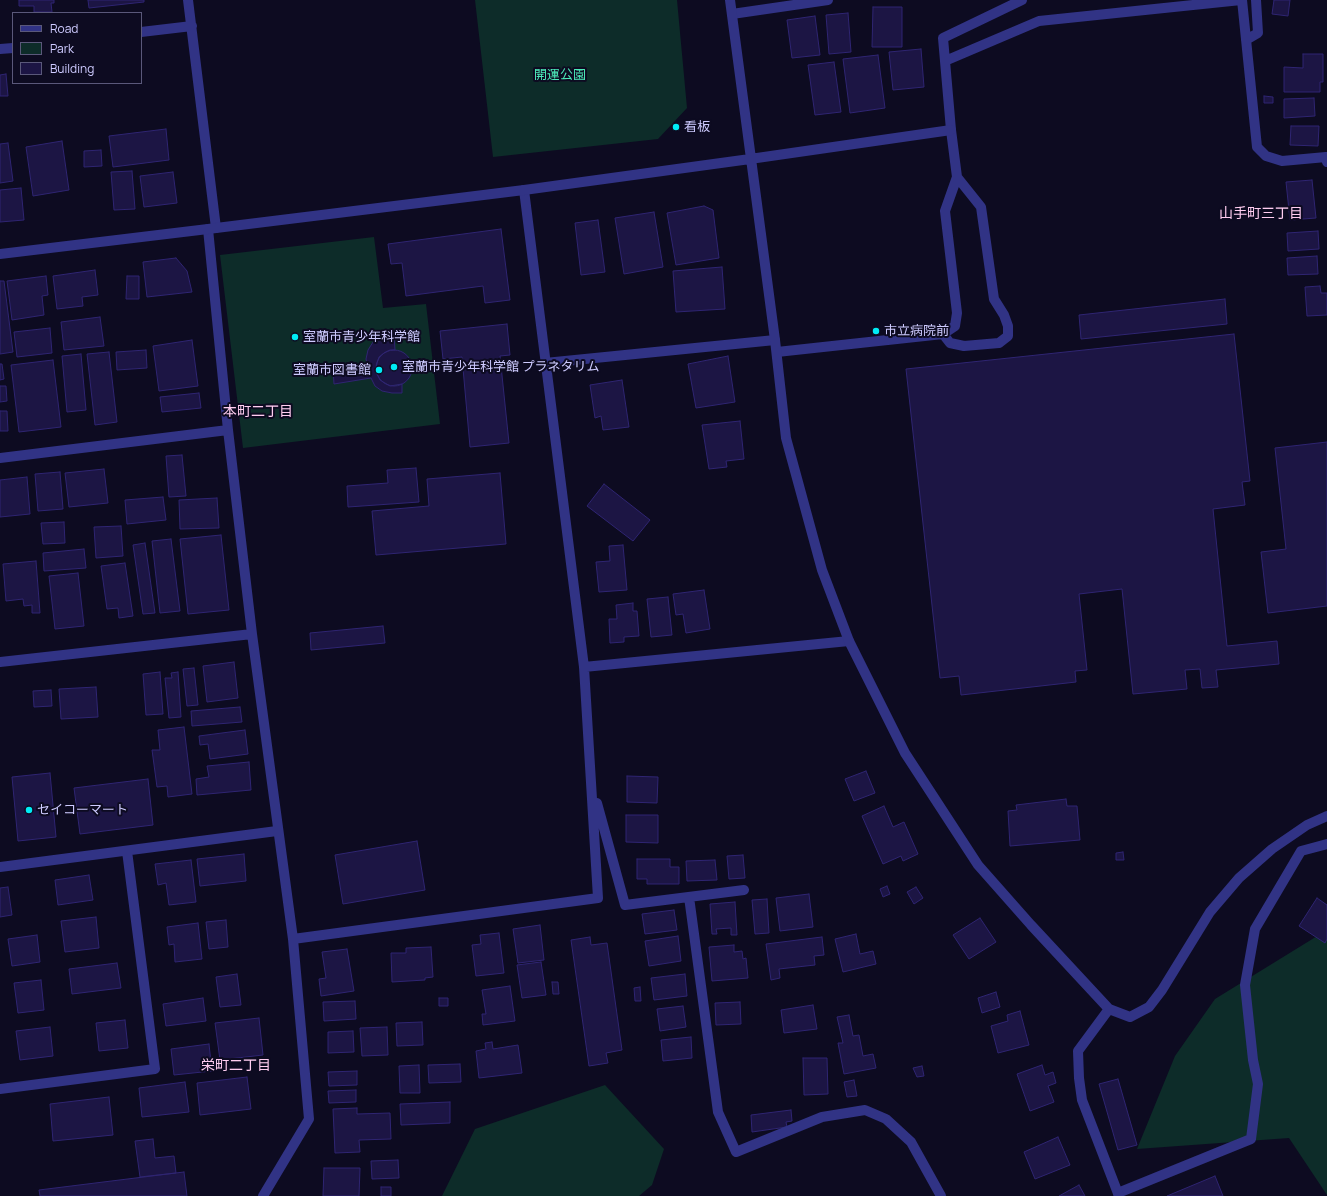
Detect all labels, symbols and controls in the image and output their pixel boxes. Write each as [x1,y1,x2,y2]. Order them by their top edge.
legend [12,12,142,84]
text: Road [50,20,78,37]
text: Park [50,40,74,57]
text: Building [50,60,94,77]
park label: 開運公園 [534,67,586,83]
place label: 看板 [684,119,710,135]
marker: 看板 [671,122,681,132]
district label: 山手町三丁目 [1219,206,1303,222]
place label: 市立病院前 [884,323,949,339]
marker: 市立病院前 [871,326,881,336]
place label: 室蘭市青少年科学館 [303,329,420,345]
marker: 室蘭市青少年科学館 [290,332,300,342]
place label: 室蘭市青少年科学館 プラネタリム [402,359,600,375]
place label: 室蘭市図書館 [293,362,371,378]
marker: 室蘭市青少年科学館 プラネタリム [389,362,399,372]
marker: 室蘭市図書館 [374,365,384,375]
district label: 本町二丁目 [223,404,293,420]
place label: セイコーマート [37,802,128,818]
marker: セイコーマート [24,805,34,815]
district label: 栄町二丁目 [201,1058,271,1074]

